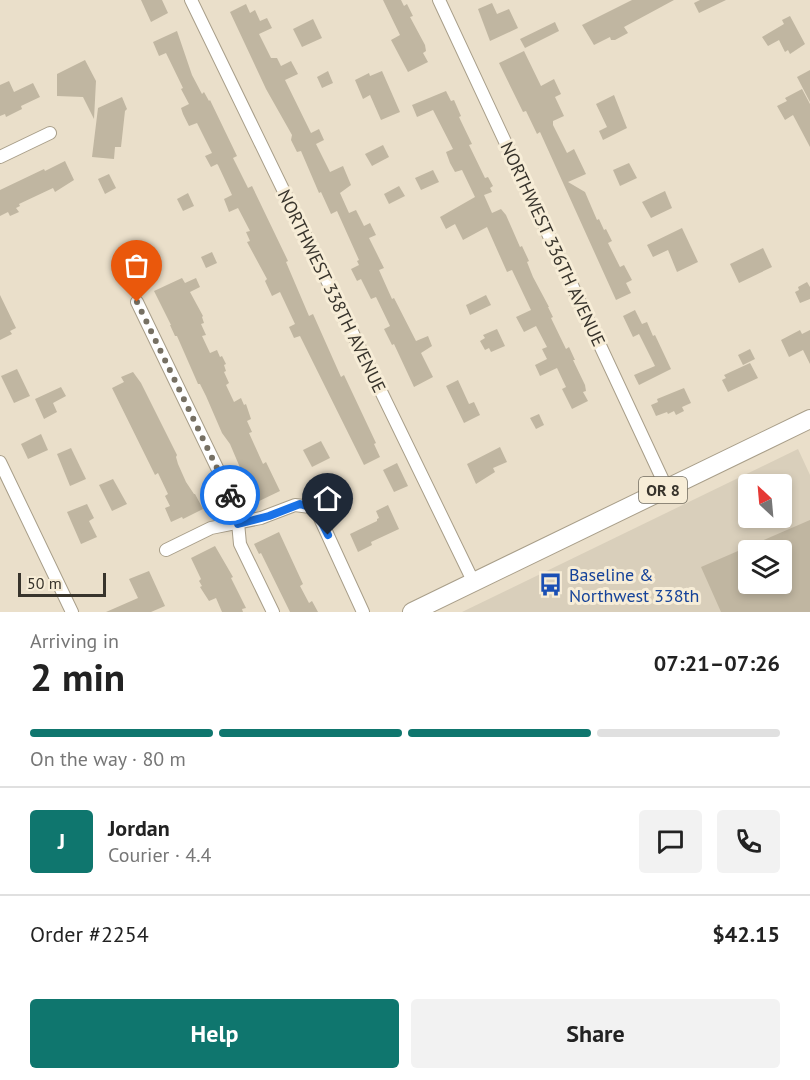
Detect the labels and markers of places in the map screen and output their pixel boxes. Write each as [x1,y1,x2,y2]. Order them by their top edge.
pin [111,240,162,302]
pin [302,473,353,535]
place label: Baseline & Northwest 338th [569,563,699,607]
bus stop icon: Baseline & Northwest 338th [538,571,564,597]

